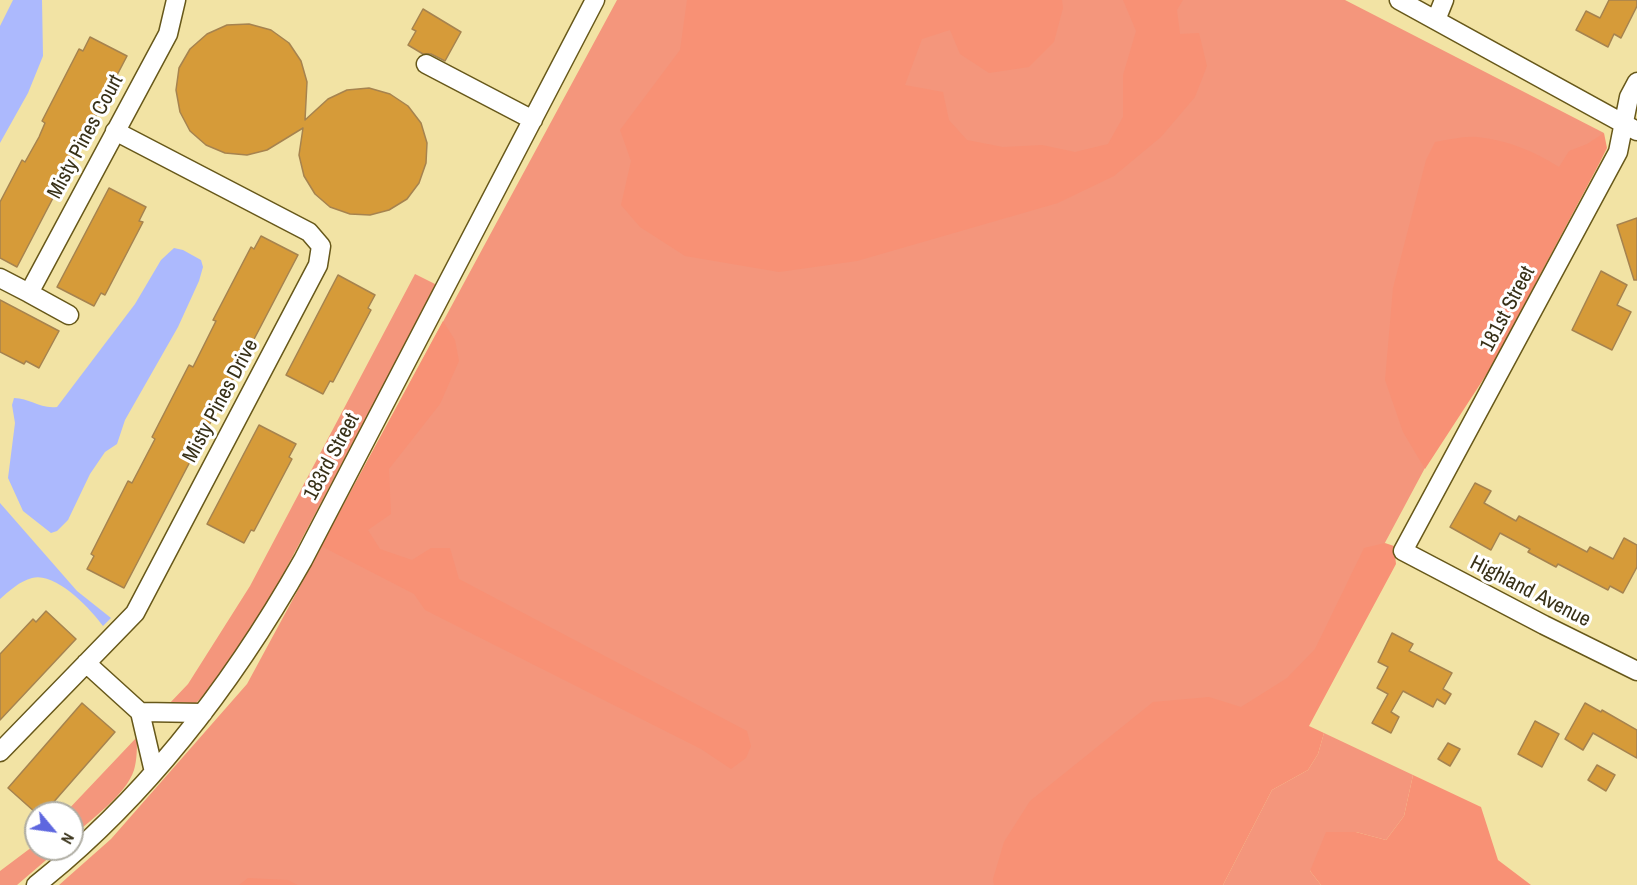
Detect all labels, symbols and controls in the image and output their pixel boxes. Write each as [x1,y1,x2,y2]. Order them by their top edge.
street label: Misty Pines Court [43,71,129,203]
street label: 181st Street [1475,262,1541,356]
street label: Misty Pines Drive [178,335,264,467]
street label: 183rd Street [299,409,365,505]
street label: Highland Avenue [1466,551,1594,633]
north arrow [24,801,84,861]
text: N [56,829,80,848]

